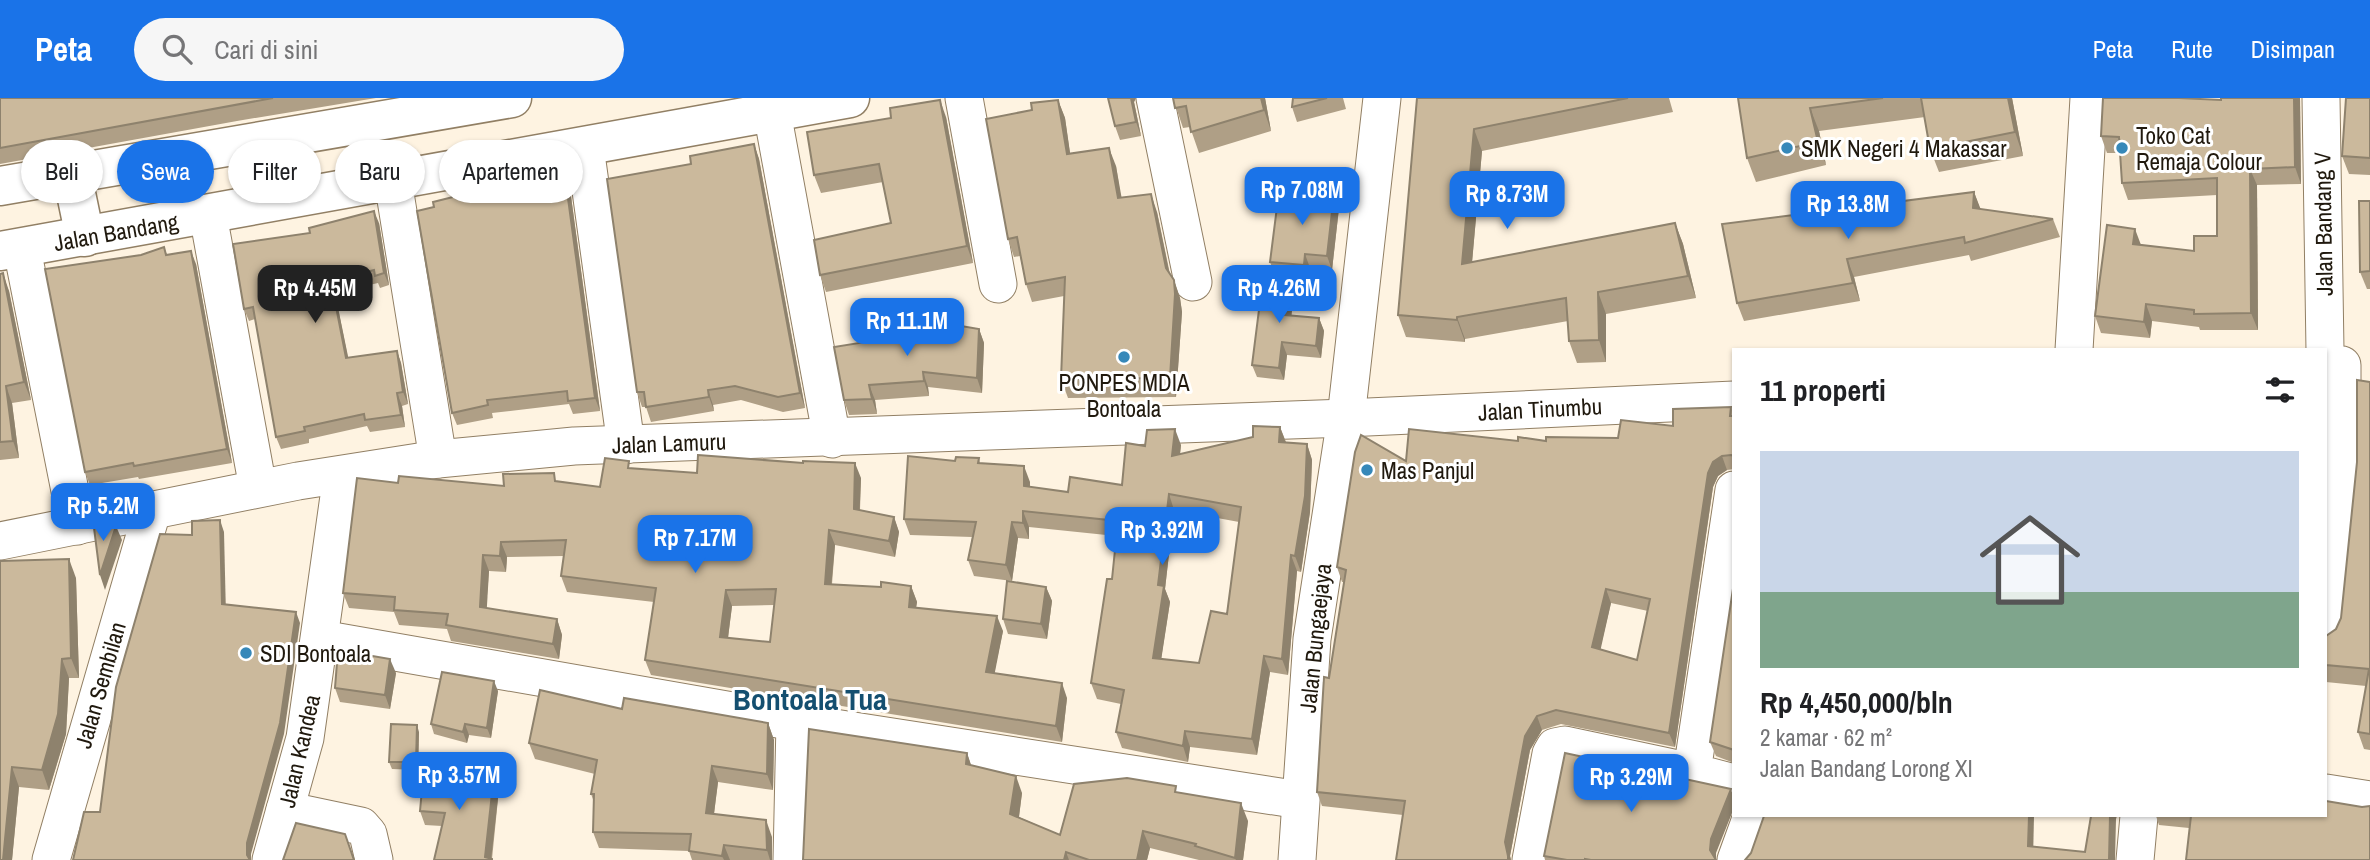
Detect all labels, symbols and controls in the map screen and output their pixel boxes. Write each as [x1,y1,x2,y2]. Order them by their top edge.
search box [134,18,624,81]
text: Peta [35,27,92,71]
icon: search [158,30,196,68]
text: Cari di sini [214,32,318,67]
text: Peta [2093,33,2133,65]
text: Rute [2171,33,2213,65]
text: Disimpan [2251,33,2335,65]
place label: Toko Cat Remaja Colour [2136,120,2262,177]
place label: SMK Negeri 4 Makassar [1801,133,2007,164]
chip: Beli [21,140,103,203]
chip: Sewa [117,140,214,203]
chip: Filter [228,140,321,203]
chip: Baru [335,140,425,203]
chip: Apartemen [439,140,583,203]
marker: SMK Negeri 4 Makassar [1779,140,1795,156]
marker: Toko Cat Remaja Colour [2114,140,2130,156]
street label: Jalan Bandang V [2306,151,2340,296]
pin: Rp 7.08M [1230,167,1374,227]
pin: Rp 8.73M [1435,172,1579,231]
text: Rp 7.08M [1261,174,1343,205]
text: Rp 8.73M [1466,178,1548,209]
pin: Rp 13.8M [1776,181,1920,241]
text: Rp 13.8M [1807,188,1889,219]
street label: Jalan Bandang [51,206,181,258]
pin: Rp 4.45M [243,266,387,325]
pin: Rp 4.26M [1207,266,1351,325]
text: Rp 4.45M [274,272,356,303]
text: Rp 4.26M [1238,272,1320,303]
pin: Rp 11.1M [835,299,979,358]
text: Rp 11.1M [866,305,948,336]
marker: PONPES MDIA Bontoala [1116,349,1132,365]
place label: PONPES MDIA Bontoala [1058,367,1190,424]
text: 11 properti [1760,370,1886,410]
icon: filters [2261,371,2299,409]
street label: Jalan Tinumbu [1477,390,1603,428]
street label: Jalan Lamuru [611,426,727,460]
place label: Mas Panjul [1381,455,1474,486]
marker: Mas Panjul [1359,462,1375,478]
pin: Rp 5.2M [38,484,168,543]
text: Rp 5.2M [67,490,139,521]
icon: home [1967,497,2093,623]
pin: Rp 3.92M [1090,508,1234,567]
text: Rp 3.92M [1121,514,1203,545]
pin: Rp 7.17M [623,516,767,575]
text: Rp 7.17M [654,522,736,553]
street label: Jalan Bungaejaya [1292,561,1338,714]
street label: Jalan Sembilan [67,618,133,752]
place label: SDI Bontoala [260,638,372,669]
marker: SDI Bontoala [238,645,254,661]
district label: Bontoala Tua [733,679,887,719]
text: Rp 4,450,000/bln [1760,682,1953,722]
street label: Jalan Kandea [271,691,327,811]
text: 2 kamar · 62 m² [1760,722,1892,753]
pin: Rp 3.57M [387,752,531,812]
text: Jalan Bandang Lorong XI [1760,753,1973,784]
pin: Rp 3.29M [1559,754,1703,814]
text: Rp 3.57M [418,759,500,790]
text: Rp 3.29M [1590,761,1672,792]

